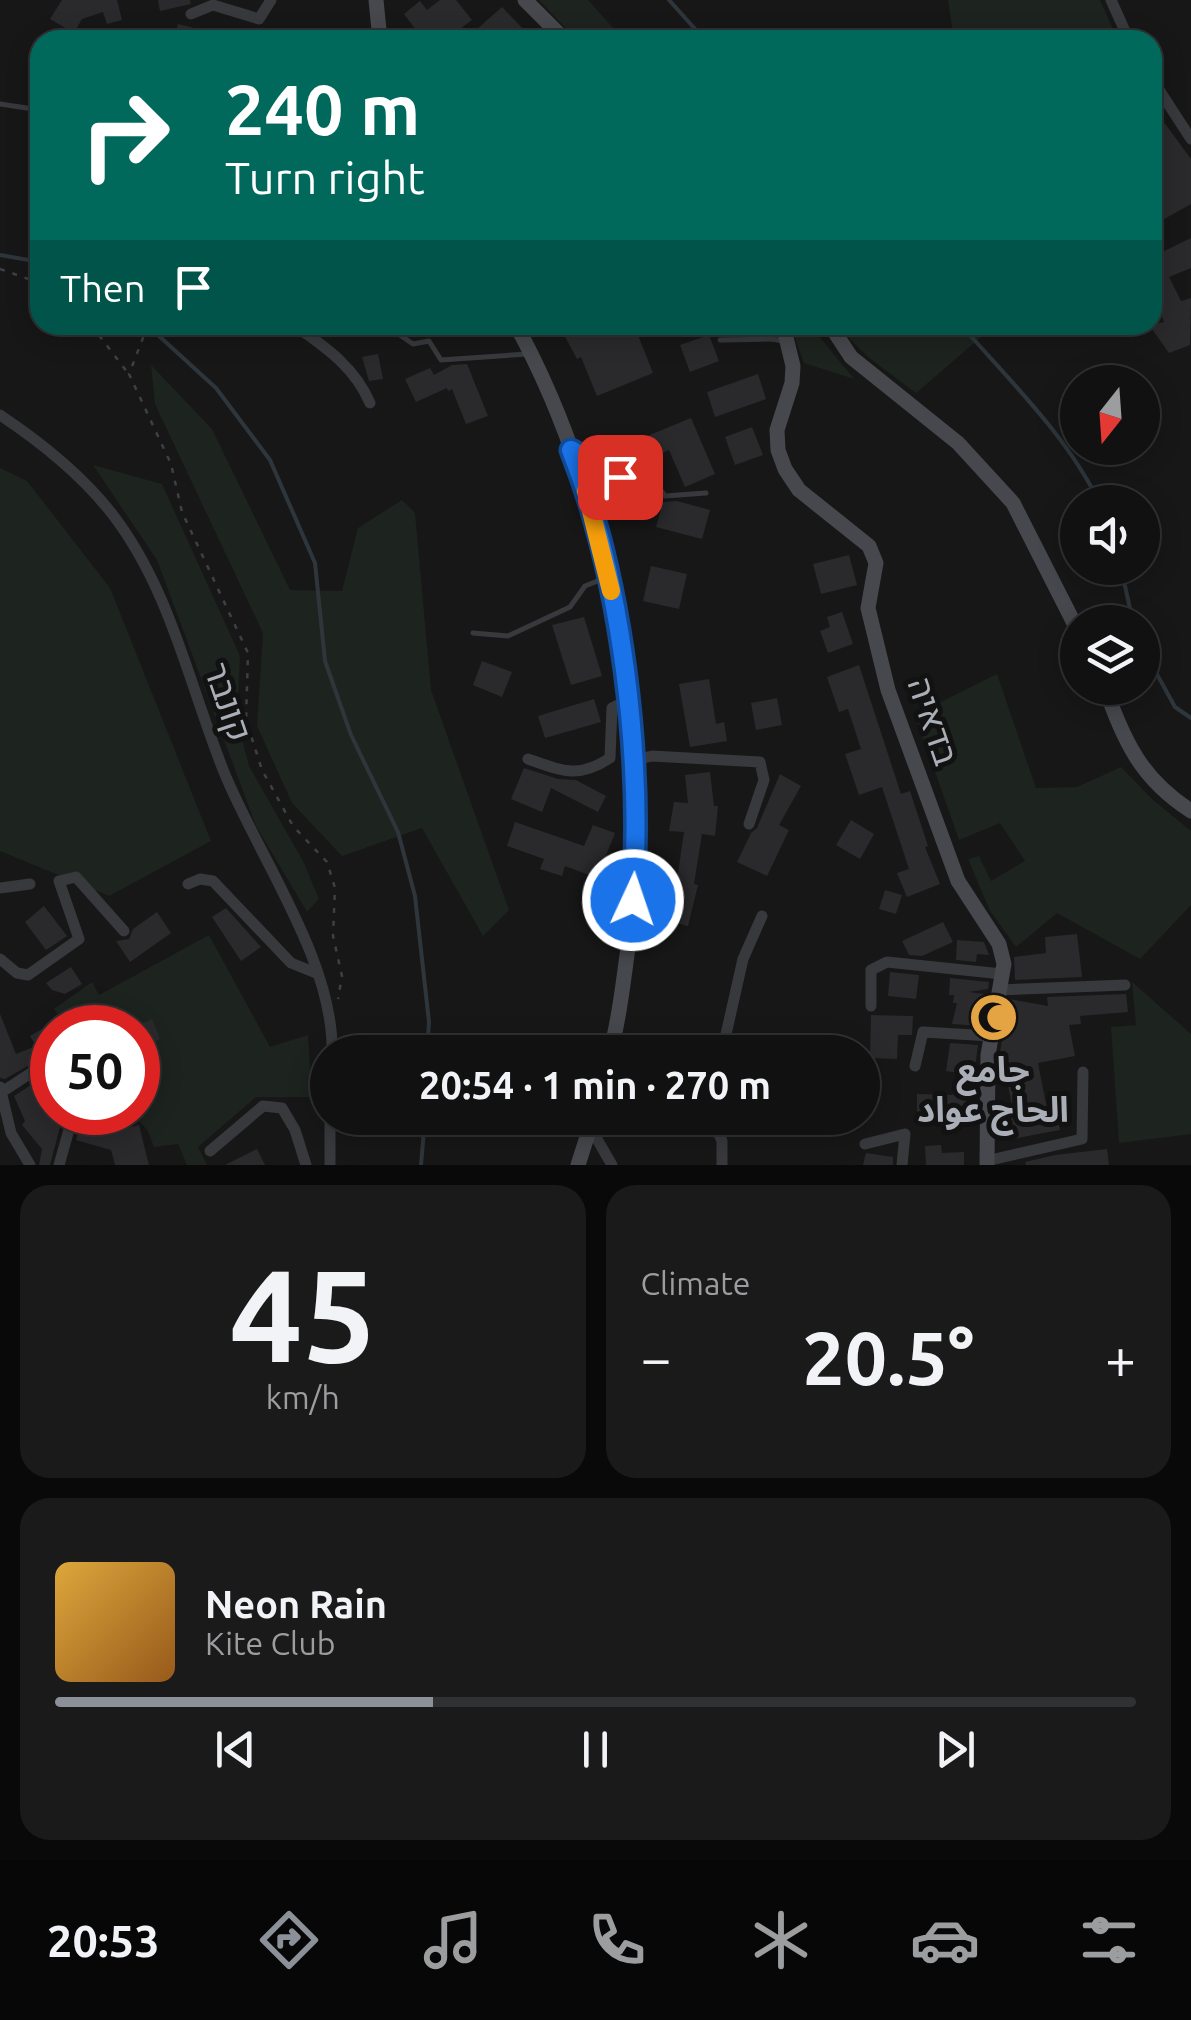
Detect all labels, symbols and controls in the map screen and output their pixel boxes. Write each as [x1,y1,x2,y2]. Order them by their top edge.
icon: right [60,70,190,200]
text: 240 m [225,70,420,148]
text: Turn right [225,152,425,203]
icon: arrive [166,260,221,315]
text: Then [60,267,146,309]
north arrow [1060,365,1160,465]
map controls [1060,365,1160,705]
pin [578,435,663,520]
icon: arrive [593,450,648,505]
button: sound [1060,485,1160,585]
button: layers [1060,605,1160,705]
street label: קונבר [197,657,261,746]
street label: בדאיה [900,671,968,770]
position arrow [581,848,685,952]
mosque icon: جامع الحاج عواد [967,992,1019,1044]
speed limit sign: 50 [30,1005,160,1135]
place label: جامع الحاج عواد [917,1049,1069,1136]
text: 20:54 · 1 min · 270 m [419,1064,771,1106]
text: 45 [229,1241,376,1387]
text: Climate [641,1265,751,1301]
text: 20.5° [802,1315,974,1399]
text: − [641,1327,672,1388]
text: + [1105,1327,1136,1388]
text: km/h [266,1379,340,1415]
text: Neon Rain [205,1583,387,1625]
text: Kite Club [205,1625,335,1661]
icon: previous [208,1722,263,1777]
icon: pause [568,1722,623,1777]
icon: next [928,1722,983,1777]
icon: directions [254,1905,324,1975]
icon: music [418,1905,488,1975]
icon: phone [582,1905,652,1975]
icon: climate [746,1905,816,1975]
icon: car [910,1905,980,1975]
icon: filters [1074,1905,1144,1975]
text: 20:53 [47,1915,160,1966]

